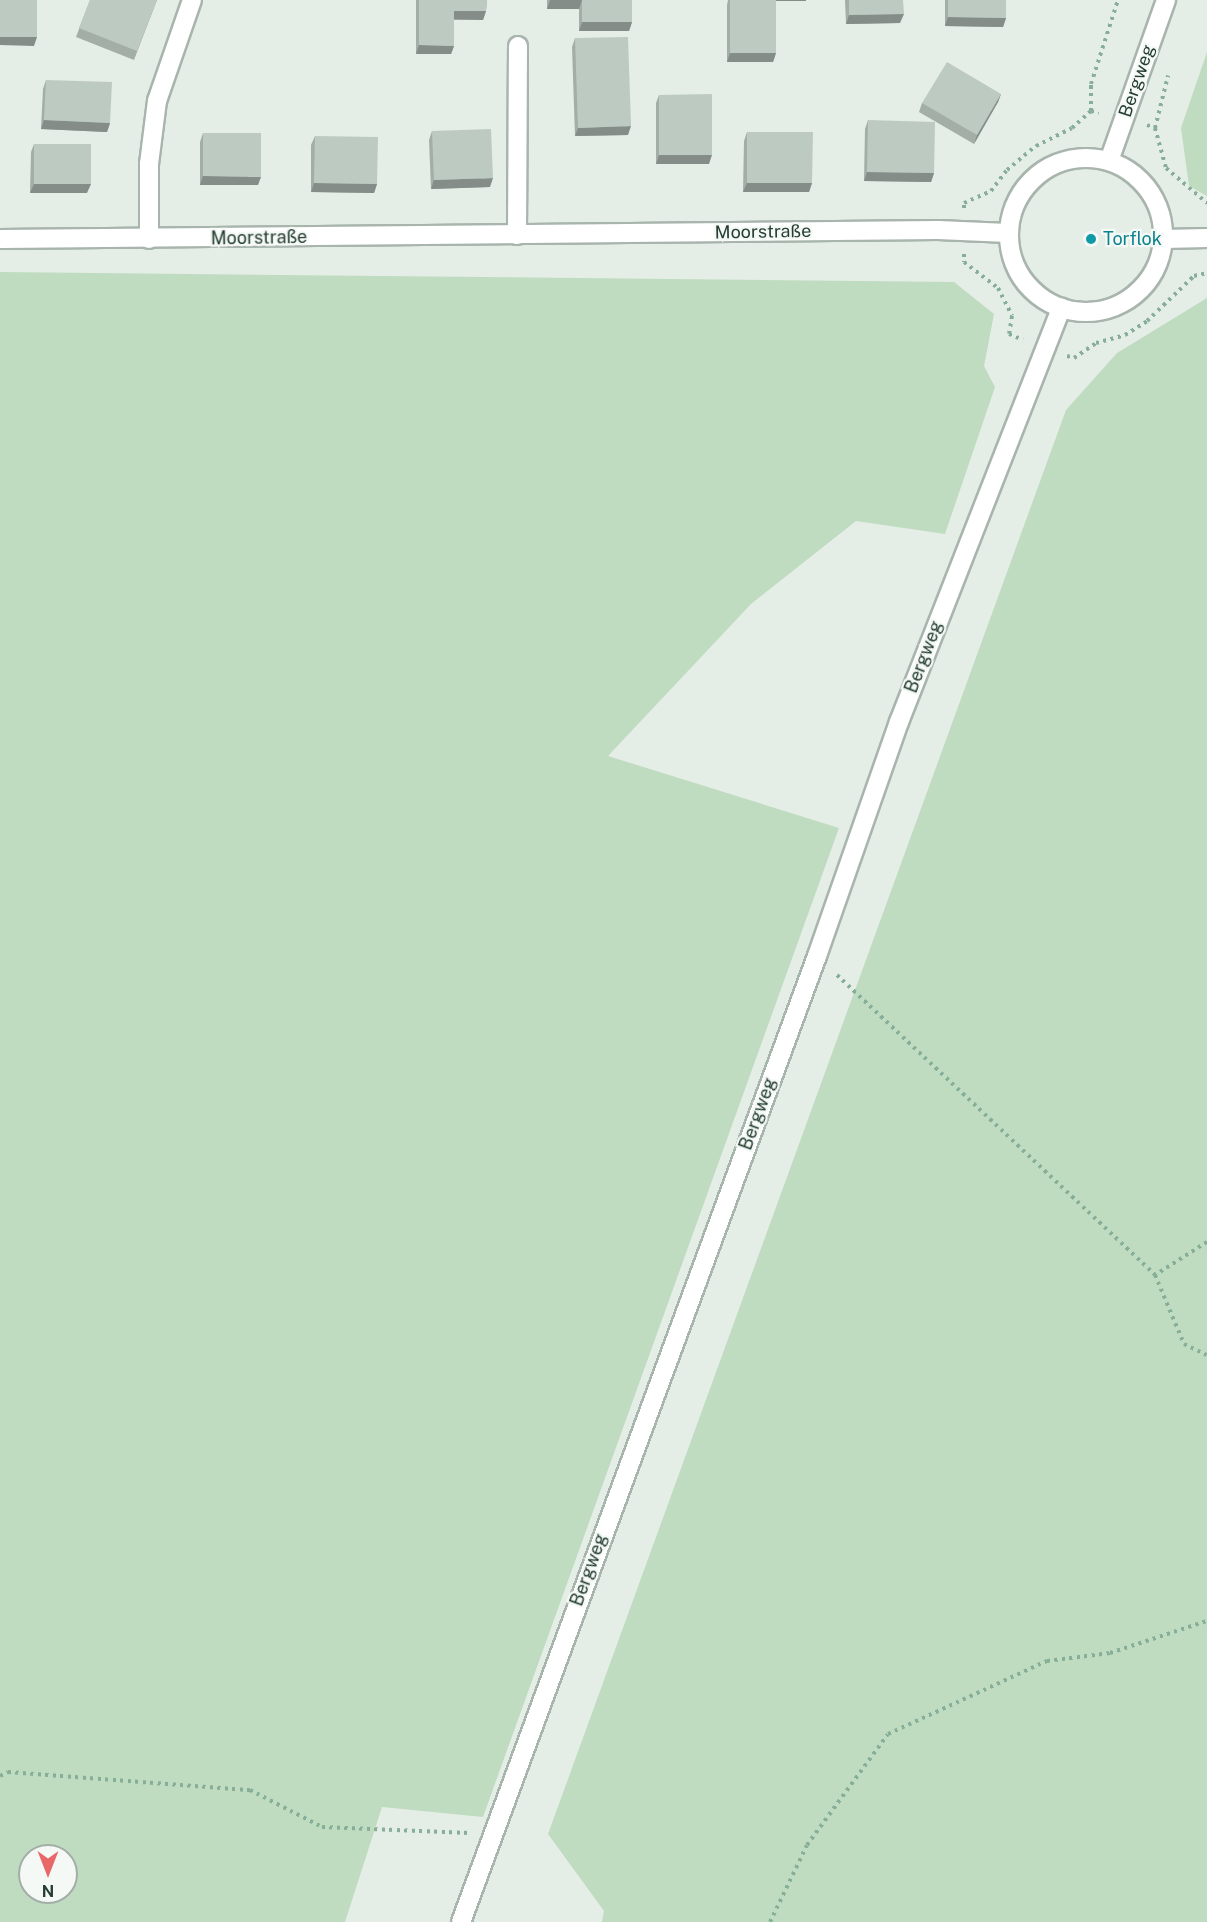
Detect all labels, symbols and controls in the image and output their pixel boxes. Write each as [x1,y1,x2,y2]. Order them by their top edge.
street label: Bergweg [1115,42,1159,120]
street label: Moorstraße [715,220,811,244]
street label: Moorstraße [211,226,307,250]
place label: Torflok [1103,228,1162,250]
marker: Torflok [1084,232,1098,246]
street label: Bergweg [900,618,948,696]
street label: Bergweg [735,1075,781,1153]
street label: Bergweg [566,1531,612,1609]
north arrow [18,1844,78,1904]
text: N [42,1881,54,1900]

